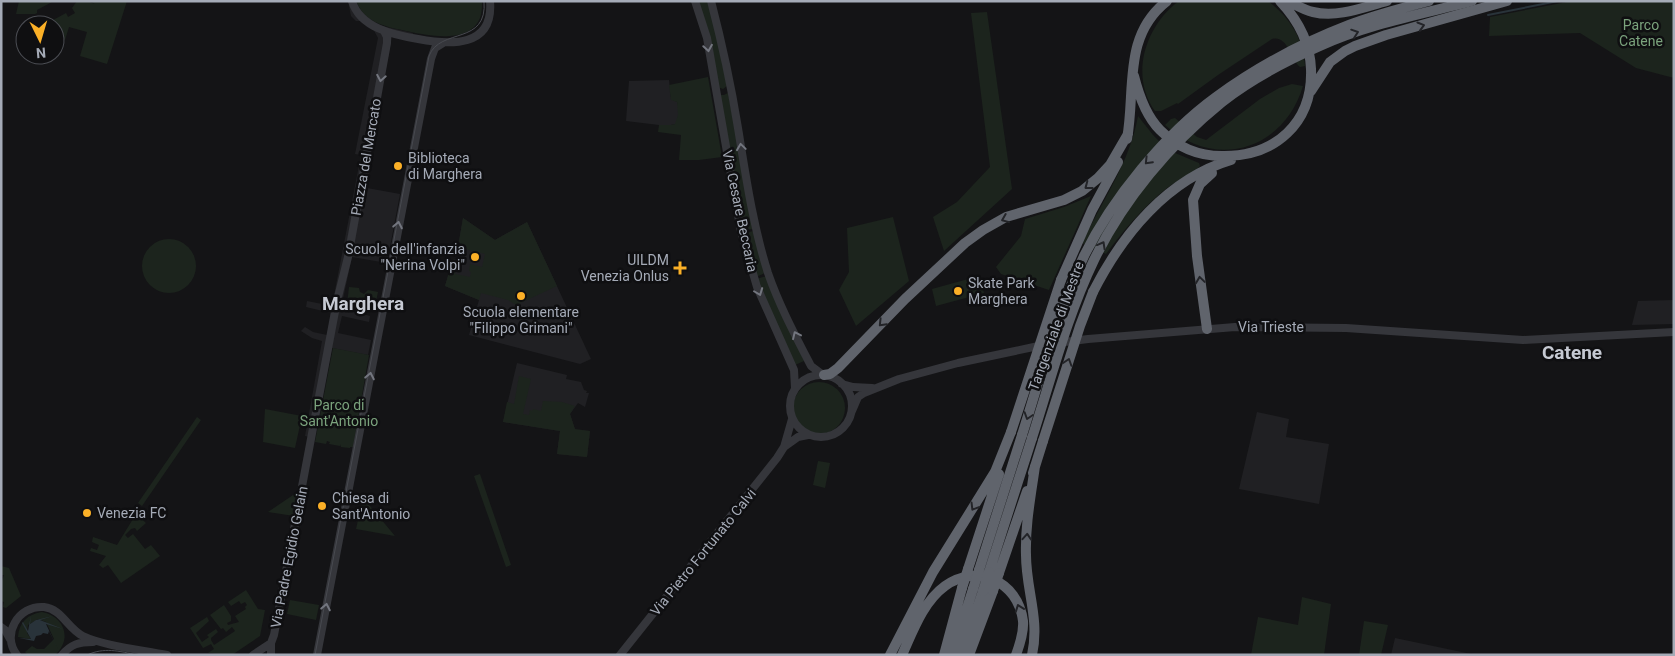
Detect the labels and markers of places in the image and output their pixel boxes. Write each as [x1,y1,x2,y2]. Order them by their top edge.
place label: Biblioteca di Marghera [408,150,482,182]
marker: Biblioteca di Marghera [392,160,404,172]
place label: Scuola dell'infanzia "Nerina Volpi" [345,241,465,273]
marker: Scuola dell'infanzia "Nerina Volpi" [469,251,481,263]
place label: UILDM Venezia Onlus [581,252,669,284]
marker: UILDM Venezia Onlus [673,261,687,275]
place label: Skate Park Marghera [968,275,1036,307]
marker: Skate Park Marghera [952,285,964,297]
marker: Scuola elementare "Filippo Grimani" [515,290,527,302]
place label: Scuola elementare "Filippo Grimani" [463,304,579,336]
place label: Chiesa di Sant'Antonio [332,490,410,522]
marker: Chiesa di Sant'Antonio [316,500,328,512]
place label: Venezia FC [97,505,166,521]
marker: Venezia FC [81,507,93,519]

